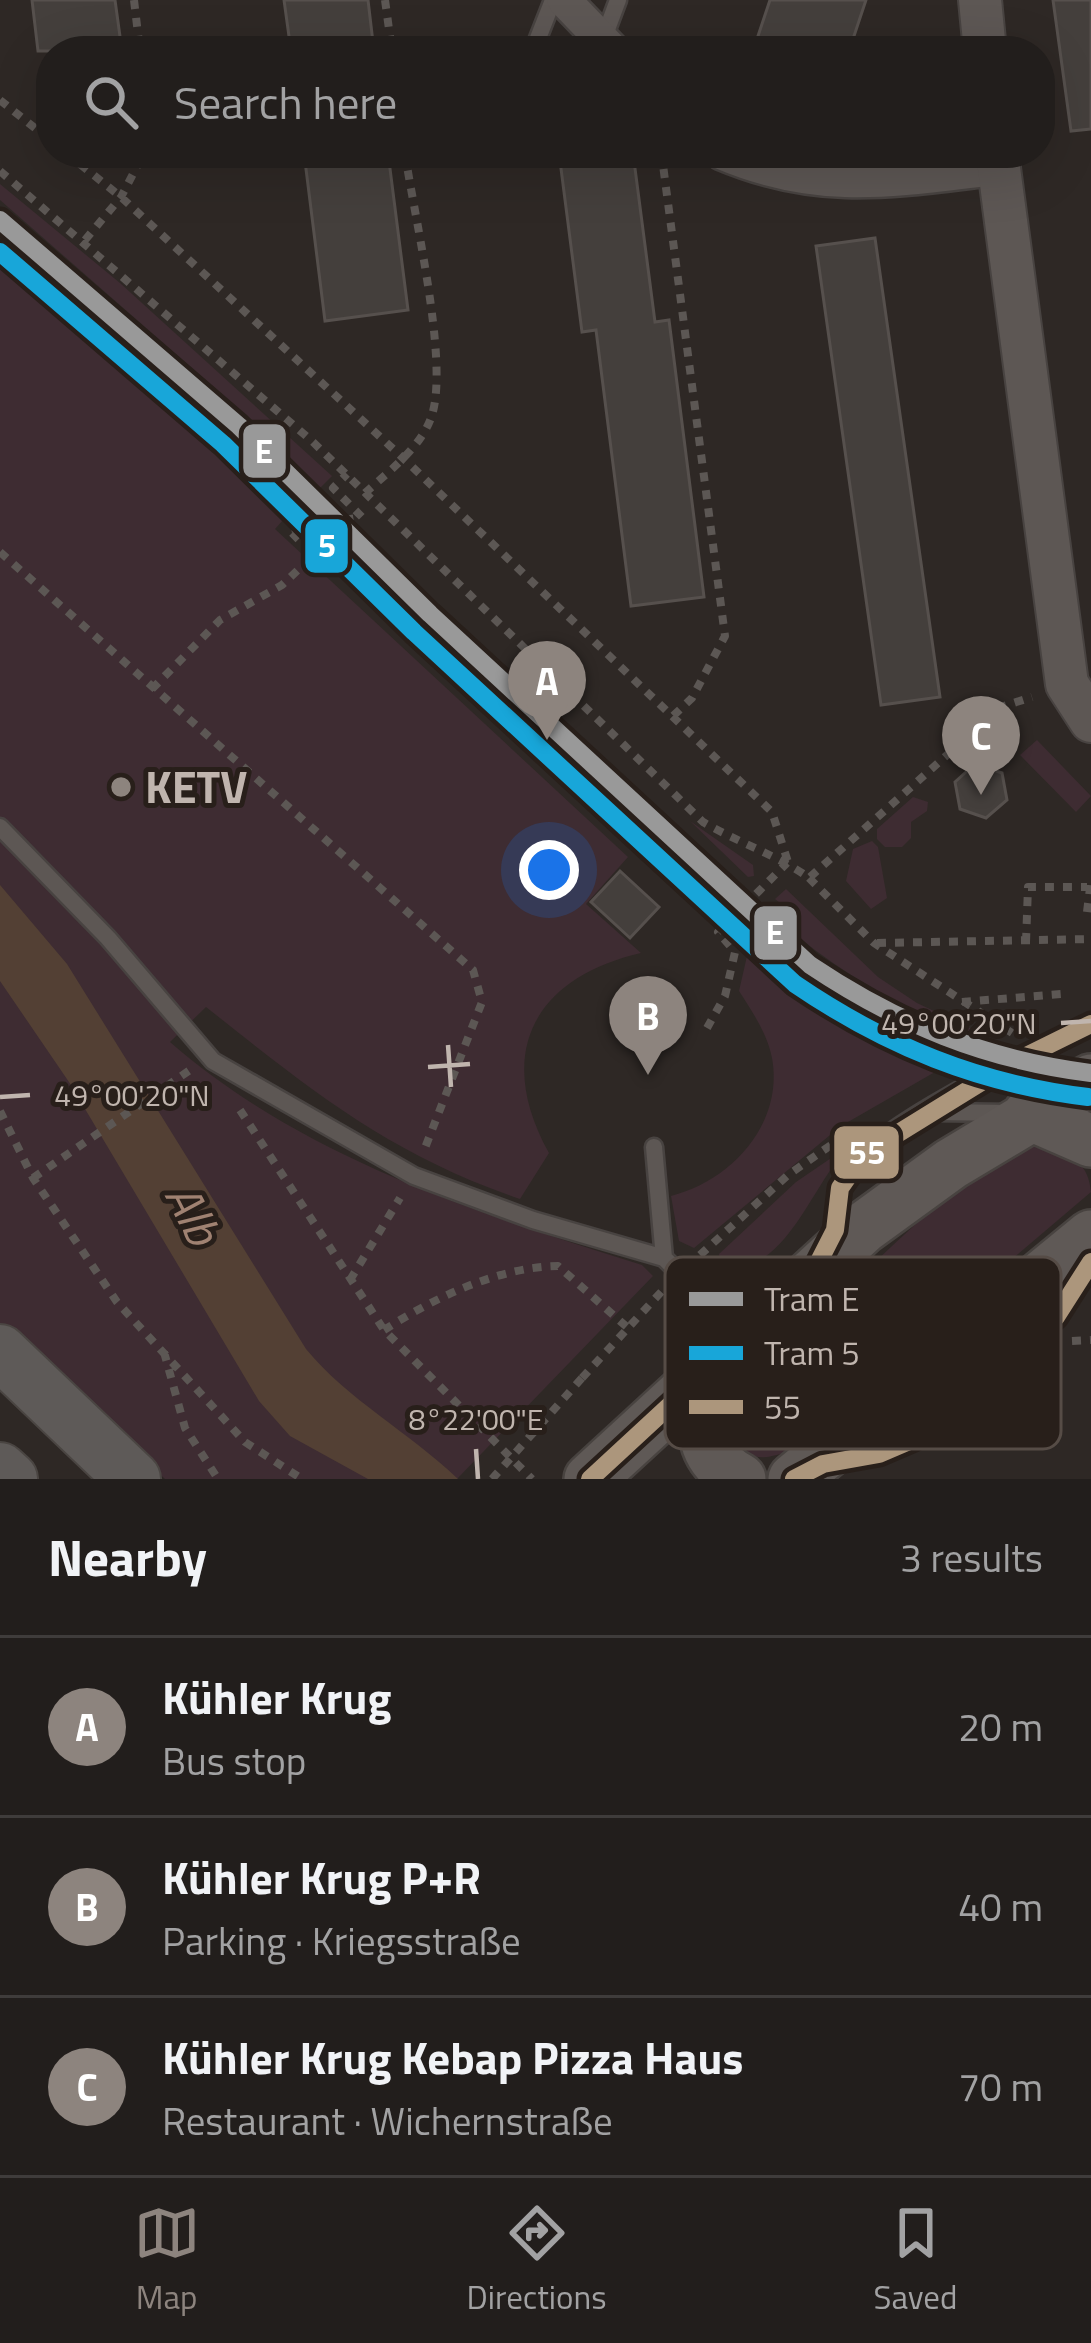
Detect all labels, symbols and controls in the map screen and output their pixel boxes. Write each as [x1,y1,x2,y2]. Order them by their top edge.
search box [36,36,1055,168]
text: Search here [174,68,397,136]
icon: search [78,69,144,135]
line badge: E [241,422,288,480]
text: E [255,426,273,476]
line badge: 5 [303,517,350,575]
text: 5 [318,520,336,570]
pin: A [508,641,586,740]
pin: C [942,696,1020,795]
place label: KETV [145,752,247,820]
marker: KETV [108,774,134,800]
your location [519,840,579,900]
line badge: E [752,904,799,962]
text: E [766,907,784,957]
pin: B [609,976,687,1075]
text: 49°00'20"N [881,1000,1037,1046]
text: 49°00'20"N [54,1072,210,1118]
line badge: 55 [832,1124,901,1181]
text: 55 [849,1127,885,1177]
water label: Alb [147,1170,241,1259]
legend [665,1257,1061,1449]
text: Tram E [764,1274,860,1324]
text: Tram 5 [764,1328,860,1378]
text: 55 [764,1382,801,1432]
text: 8°22'00"E [409,1396,543,1442]
text: Nearby [48,1518,207,1596]
text: 3 results [900,1528,1043,1587]
text: Kühler Krug [162,1663,391,1731]
text: A [75,1697,99,1756]
text: 20 m [958,1697,1043,1756]
text: Bus stop [162,1731,306,1790]
text: Kühler Krug P+R [162,1843,481,1911]
text: B [75,1877,99,1936]
text: 40 m [958,1877,1043,1936]
text: Parking · Kriegsstraße [162,1911,521,1970]
text: Kühler Krug Kebap Pizza Haus [162,2023,744,2091]
text: C [76,2057,98,2116]
text: 70 m [958,2057,1043,2116]
text: Restaurant · Wichernstraße [162,2091,613,2150]
tab: Map [134,2200,200,2322]
tab: Directions [467,2200,607,2322]
tab: Saved [874,2200,957,2322]

